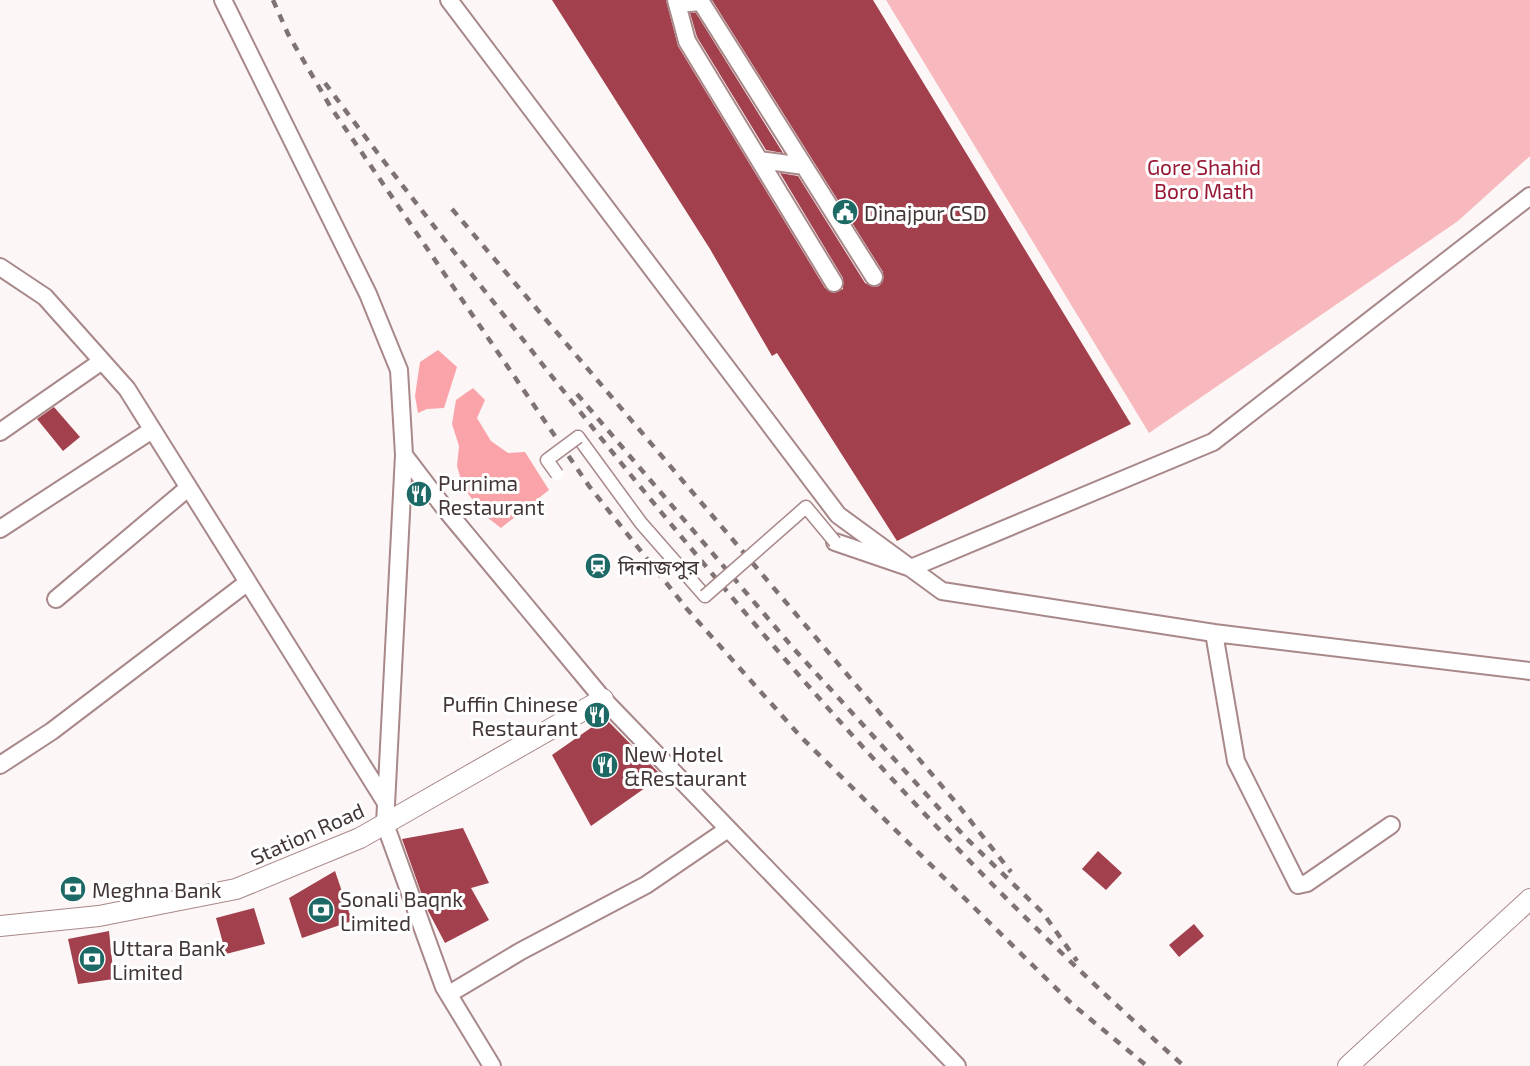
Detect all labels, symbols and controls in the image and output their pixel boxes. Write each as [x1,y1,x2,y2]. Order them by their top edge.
park label: Gore Shahid Boro Math [1147,154,1261,203]
public building icon: Dinajpur CSD [830,197,860,227]
place label: Dinajpur CSD [864,200,987,226]
place label: Purnima Restaurant [438,470,544,519]
restaurant icon: Purnima Restaurant [404,479,434,509]
station icon: দিনাজপুর [583,551,613,581]
place label: দিনাজপুর [617,554,700,580]
place label: Puffin Chinese Restaurant [442,691,578,740]
restaurant icon: Puffin Chinese Restaurant [582,700,612,730]
place label: New Hotel &Restaurant [624,741,747,790]
restaurant icon: New Hotel &Restaurant [590,750,620,780]
street label: Station Road [246,797,368,869]
bank icon: Meghna Bank [58,874,88,904]
place label: Meghna Bank [92,877,222,902]
place label: Sonali Baqnk Limited [340,886,463,935]
bank icon: Sonali Baqnk Limited [306,895,336,925]
place label: Uttara Bank Limited [112,935,226,984]
bank icon: Uttara Bank Limited [77,944,107,974]

